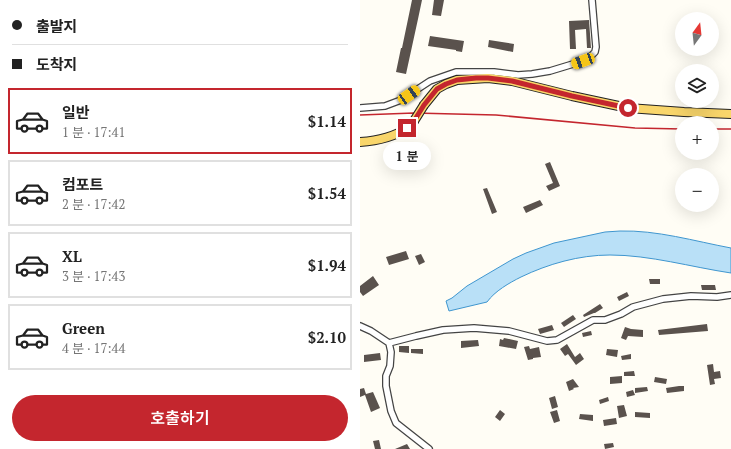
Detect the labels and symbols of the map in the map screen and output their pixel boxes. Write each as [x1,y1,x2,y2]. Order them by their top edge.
north arrow [675,12,719,56]
car [570,51,596,71]
car [396,83,422,107]
route start [619,99,637,117]
route end [398,119,416,137]
callout: 1 분 [383,142,431,170]

